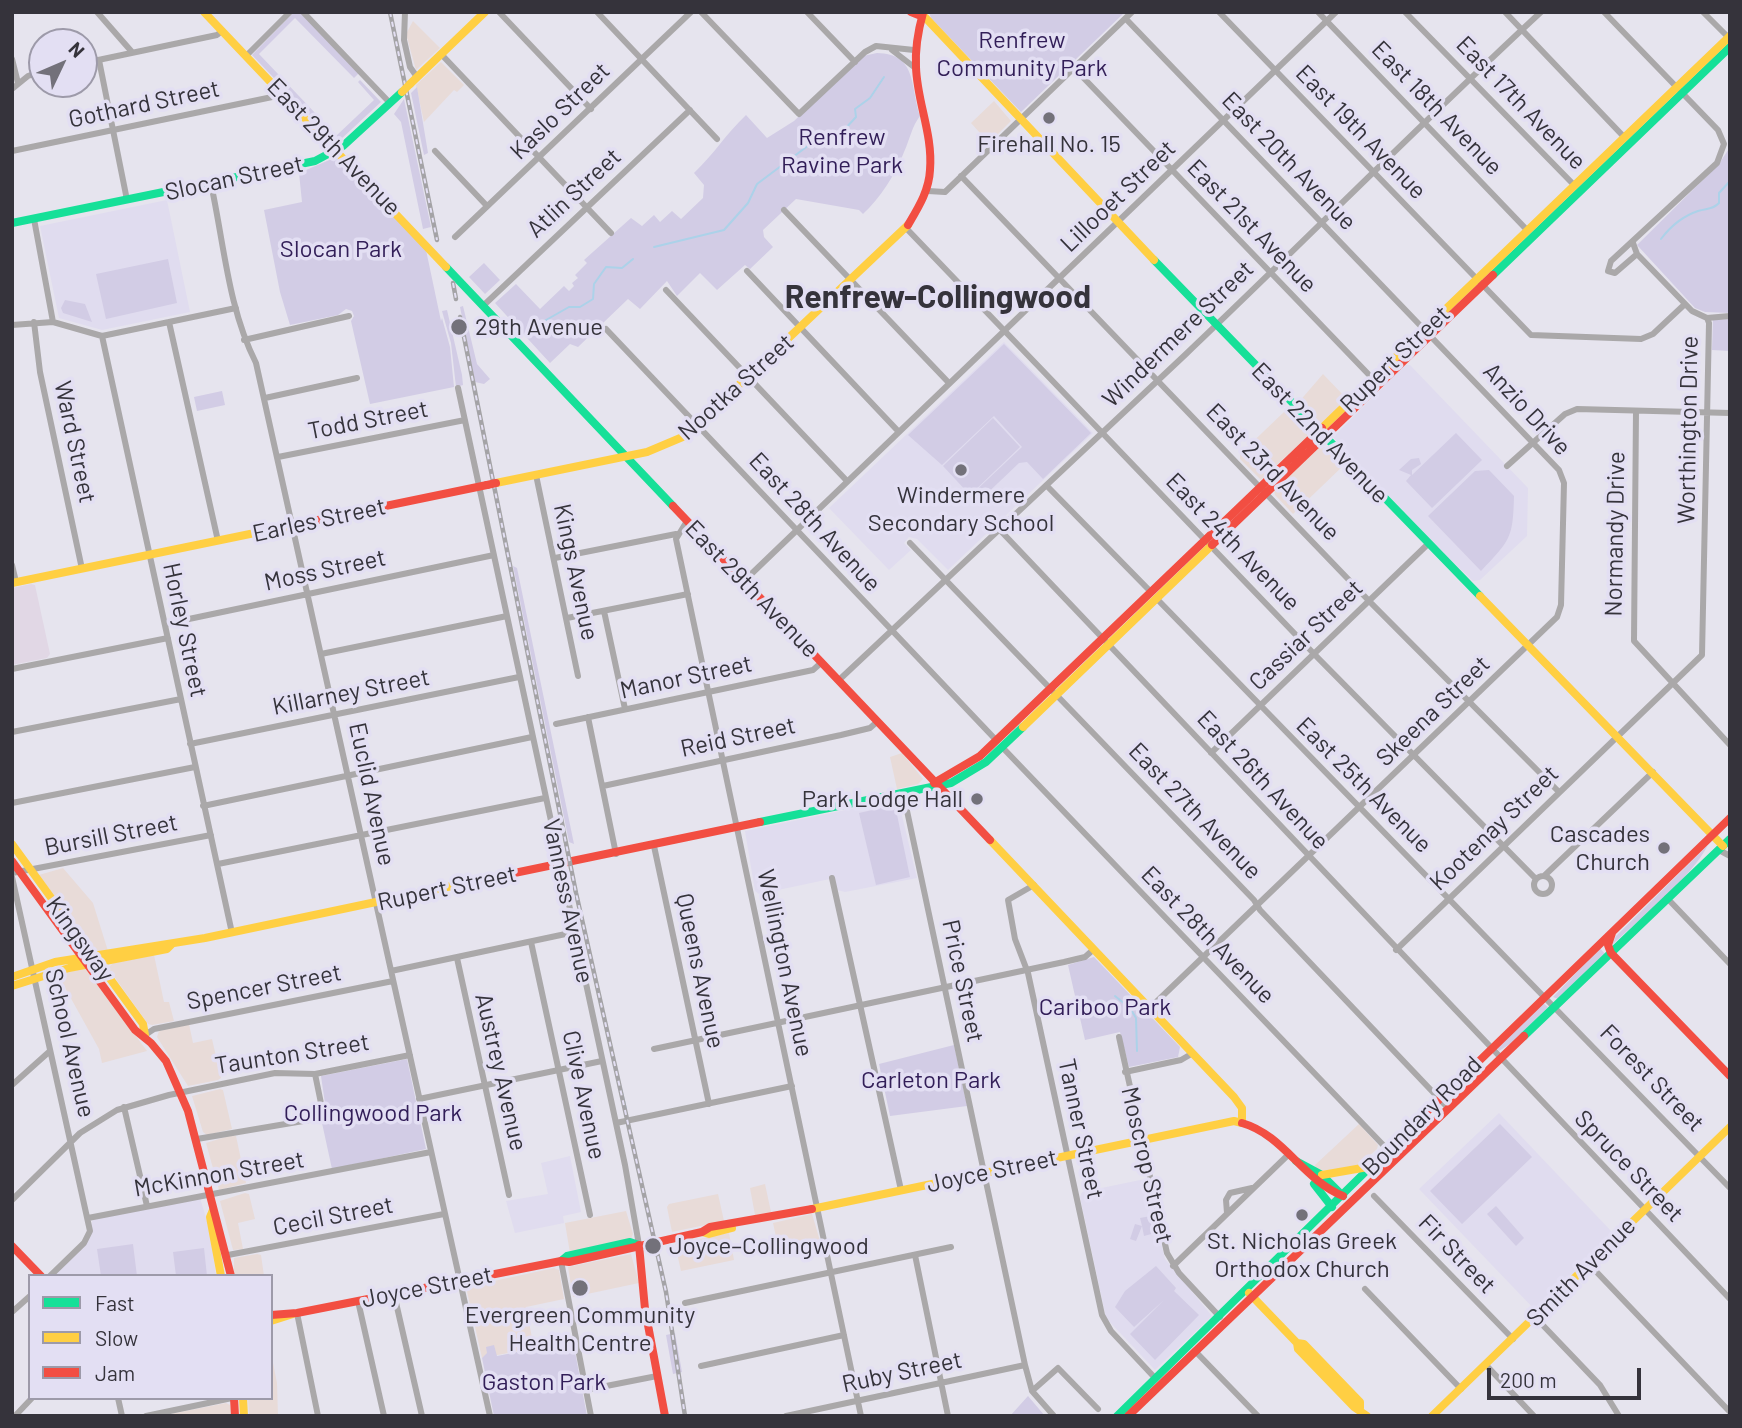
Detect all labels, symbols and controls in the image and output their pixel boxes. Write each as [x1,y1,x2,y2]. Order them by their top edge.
park label: Renfrew Community Park [937,26,1107,82]
north arrow [28,28,98,98]
street label: East 17th Avenue [1450,30,1592,176]
street label: East 18th Avenue [1366,35,1508,181]
text: N [64,37,90,62]
street label: Kaslo Street [504,56,616,166]
street label: East 19th Avenue [1290,59,1432,205]
street label: East 29th Avenue [261,72,407,222]
street label: Gothard Street [66,74,222,134]
street label: East 20th Avenue [1216,86,1362,236]
marker: Firehall No. 15 [1041,110,1057,126]
park label: Renfrew Ravine Park [781,123,903,179]
place label: Firehall No. 15 [977,130,1121,158]
street label: Lillooet Street [1055,134,1181,258]
street label: Atlin Street [521,142,627,244]
street label: Slocan Street [162,149,306,207]
street label: East 21st Avenue [1181,153,1323,299]
park label: Slocan Park [280,235,402,263]
street label: Windermere Street [1096,255,1260,413]
district label: Renfrew-Collingwood [785,278,1091,316]
street label: Rupert Street [1334,299,1456,419]
place label: 29th Avenue [475,313,603,341]
marker: 29th Avenue [449,317,469,337]
street label: Nootka Street [672,328,800,446]
street label: Worthington Drive [1672,336,1704,524]
street label: East 22nd Avenue [1246,357,1394,509]
street label: Anzio Drive [1477,357,1577,461]
street label: Ward Street [48,378,102,506]
street label: Todd Street [306,394,430,446]
street label: East 23rd Avenue [1200,397,1346,547]
street label: East 28th Avenue [743,446,887,598]
street label: Normandy Drive [1599,451,1631,617]
marker: Windermere Secondary School [953,462,969,478]
street label: East 24th Avenue [1160,467,1306,617]
place label: Windermere Secondary School [868,481,1054,537]
street label: Earles Street [250,492,388,548]
street label: Kings Avenue [547,501,605,643]
street label: East 29th Avenue [679,514,825,664]
street label: Moss Street [262,543,388,597]
street label: Horley Street [157,560,213,700]
street label: Cassiar Street [1243,574,1369,696]
street label: Manor Street [617,649,755,705]
street label: Skeena Street [1370,650,1496,772]
street label: Killarney Street [270,663,432,721]
street label: East 26th Avenue [1191,704,1335,856]
street label: Reid Street [678,711,798,763]
street label: East 25th Avenue [1290,711,1438,859]
street label: Euclid Avenue [343,720,401,868]
street label: East 27th Avenue [1123,737,1267,885]
street label: Kootenay Street [1424,759,1564,897]
place label: Park Lodge Hall [802,785,963,813]
marker: Park Lodge Hall [969,791,985,807]
street label: Bursill Street [42,808,180,862]
street label: Vanness Avenue [537,816,599,986]
place label: Cascades Church [1550,820,1650,876]
marker: Cascades Church [1656,840,1672,856]
street label: Rupert Street [375,859,519,917]
street label: East 28th Avenue [1135,860,1281,1010]
street label: Wellington Avenue [751,867,819,1059]
street label: Kingsway [40,891,120,987]
street label: Queens Avenue [670,891,730,1051]
street label: Price Street [936,917,990,1045]
street label: Spencer Street [184,958,344,1016]
street label: School Avenue [39,966,101,1120]
street label: Austrey Avenue [469,990,533,1154]
park label: Cariboo Park [1039,993,1171,1021]
street label: Forest Street [1594,1019,1710,1137]
street label: Taunton Street [213,1028,371,1080]
street label: Clive Avenue [556,1028,612,1162]
street label: Boundary Road [1356,1050,1488,1182]
street label: Tanner Street [1052,1056,1110,1202]
park label: Carleton Park [861,1066,1001,1094]
street label: Moscrop Street [1115,1084,1179,1246]
park label: Collingwood Park [284,1099,462,1127]
street label: Spruce Street [1568,1104,1690,1228]
street label: Joyce Street [924,1143,1060,1199]
street label: McKinnon Street [132,1145,306,1203]
street label: Cecil Street [270,1190,396,1242]
marker: St. Nicholas Greek Orthodox Church [1294,1207,1310,1223]
street label: Fir Street [1412,1208,1502,1300]
street label: Smith Avenue [1520,1211,1642,1333]
place label: St. Nicholas Greek Orthodox Church [1207,1227,1397,1283]
place label: Joyce–Collingwood [669,1232,869,1260]
marker: Joyce–Collingwood [643,1236,663,1256]
street label: Joyce Street [359,1260,495,1314]
legend [28,1274,273,1400]
marker: Evergreen Community Health Centre [570,1278,590,1298]
text: Fast [95,1290,135,1315]
place label: Evergreen Community Health Centre [465,1301,695,1357]
text: Slow [95,1325,138,1350]
street label: Ruby Street [839,1345,965,1399]
scale bar [1490,1354,1644,1398]
text: Jam [95,1360,135,1385]
text: 200 m [1500,1367,1557,1392]
park label: Gaston Park [482,1368,606,1396]

